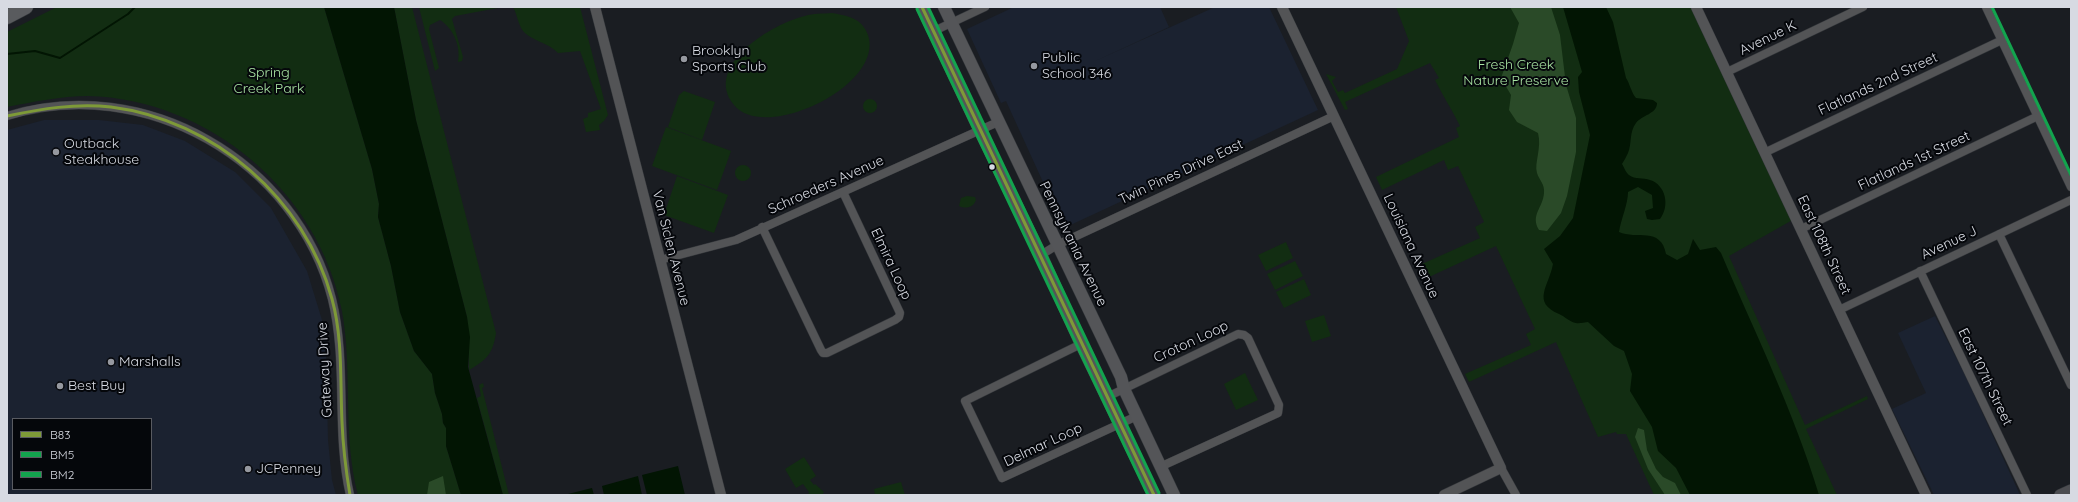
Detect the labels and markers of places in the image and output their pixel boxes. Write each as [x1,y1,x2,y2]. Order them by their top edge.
place label: Brooklyn Sports Club [692,43,766,76]
place label: Public School 346 [1042,50,1111,82]
marker: Brooklyn Sports Club [679,54,689,64]
marker: Public School 346 [1029,61,1039,71]
place label: Outback Steakhouse [64,136,139,168]
marker: Outback Steakhouse [51,147,61,157]
unlabelled marker [987,162,997,172]
place label: Marshalls [119,354,180,370]
marker: Marshalls [106,357,116,367]
place label: Best Buy [68,378,125,394]
marker: Best Buy [55,381,65,391]
place label: JCPenney [256,461,321,477]
marker: JCPenney [243,464,253,474]

